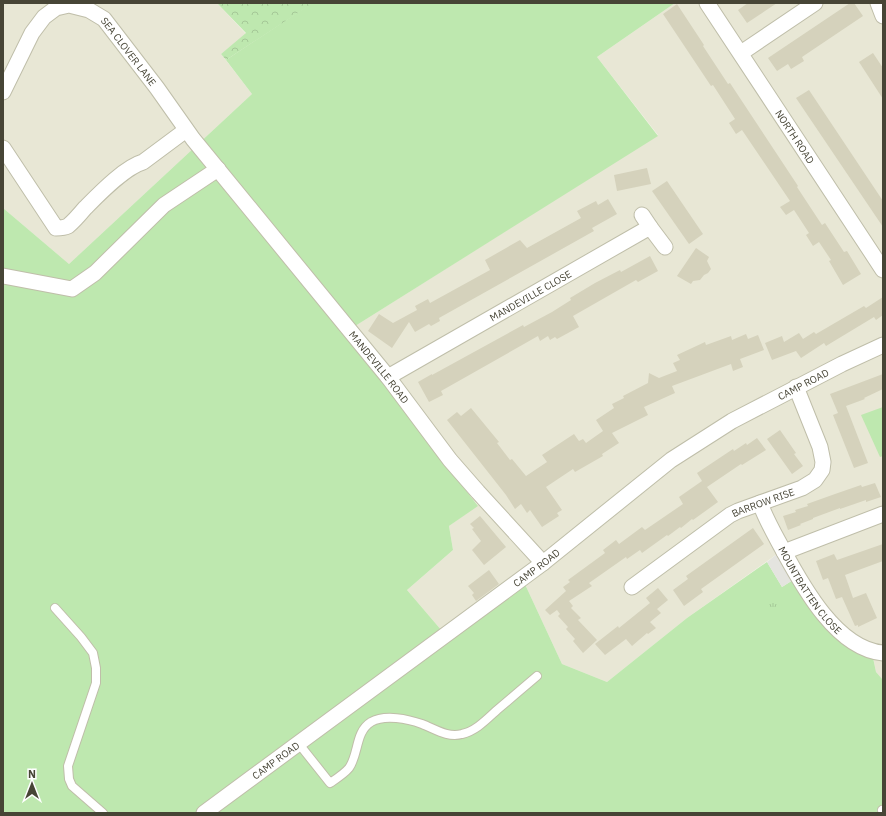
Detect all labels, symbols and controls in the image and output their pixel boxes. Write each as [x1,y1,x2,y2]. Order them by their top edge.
street label: SEA CLOVER LANE [98,15,159,89]
street label: NORTH ROAD [772,107,817,167]
street label: MANDEVILLE CLOSE [487,267,574,324]
street label: MANDEVILLE ROAD [346,329,412,406]
street label: CAMP ROAD [776,366,831,403]
street label: BARROW RISE [729,485,796,520]
street label: MOUNTBATTEN CLOSE [775,544,844,637]
street label: CAMP ROAD [510,546,563,590]
street label: CAMP ROAD [250,739,302,782]
north arrow [12,764,52,804]
text: N [28,767,36,781]

